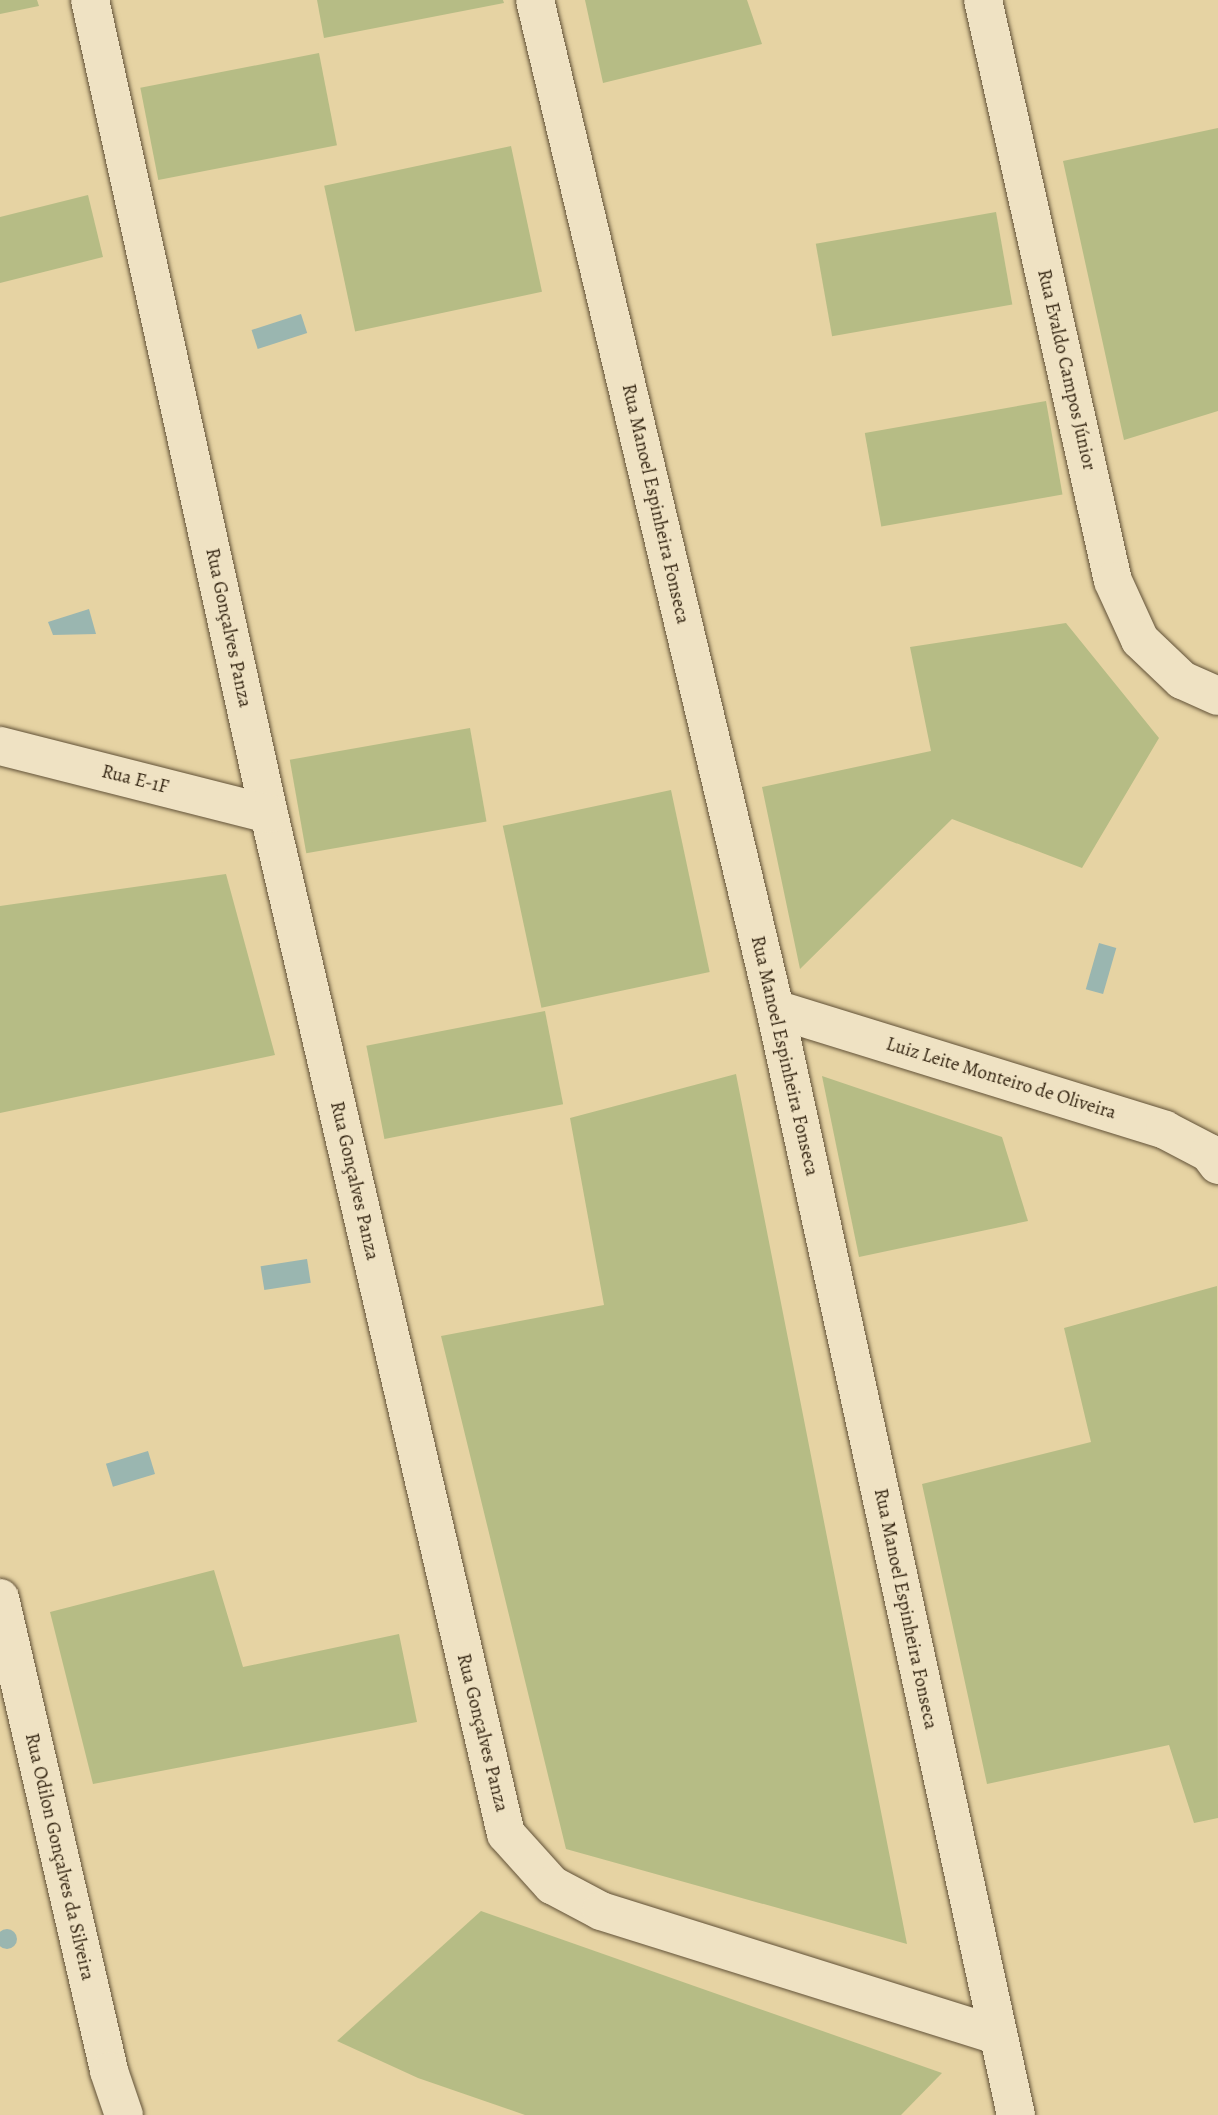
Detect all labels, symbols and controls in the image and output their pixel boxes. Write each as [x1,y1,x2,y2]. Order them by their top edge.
street label: Rua Evaldo Campos Júnior [1032,267,1100,473]
street label: Rua Manoel Espinheira Fonseca [616,382,694,626]
street label: Rua Gonçalves Panza [200,546,256,710]
street label: Rua E-1F [99,761,171,799]
street label: Rua Manoel Espinheira Fonseca [745,934,823,1178]
street label: Luiz Leite Monteiro de Oliveira [883,1033,1119,1125]
street label: Rua Gonçalves Panza [325,1099,383,1263]
street label: Rua Manoel Espinheira Fonseca [868,1487,942,1731]
street label: Rua Gonçalves Panza [451,1651,513,1815]
street label: Rua Odilon Gonçalves da Silveira [19,1731,99,1983]

